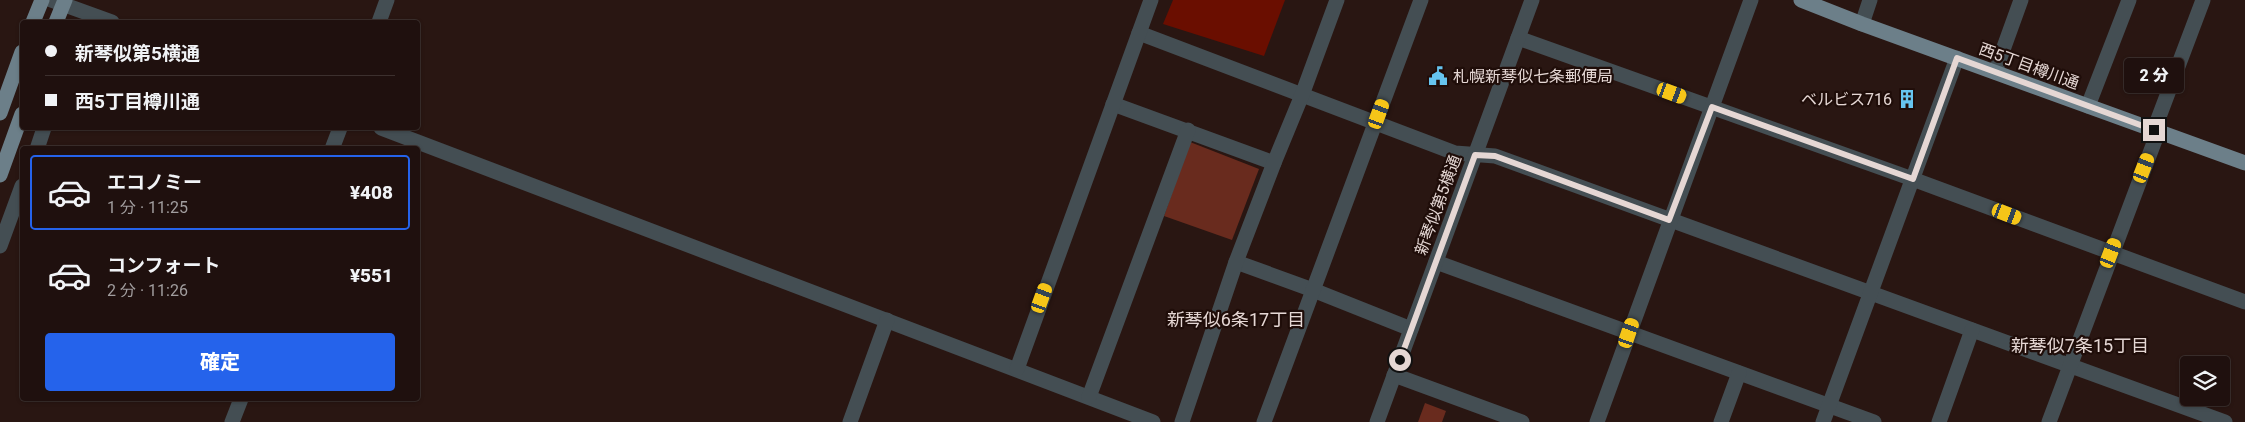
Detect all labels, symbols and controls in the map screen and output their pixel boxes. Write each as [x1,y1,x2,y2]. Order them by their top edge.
street label: 西5丁目樽川通 [1976,39,2082,93]
text: 新琴似第5横通 [75,42,200,65]
callout: 2 分 [2124,58,2184,92]
public building icon: 札幌新琴似七条郵便局 [1427,65,1449,87]
text: 2 分 [2139,66,2169,85]
place label: 札幌新琴似七条郵便局 [1453,67,1613,86]
car [1655,81,1688,105]
building icon: ベルビス716 [1896,88,1918,110]
text: 西5丁目樽川通 [75,90,200,113]
place label: ベルビス716 [1801,90,1892,109]
car [1366,97,1391,131]
route end [2143,119,2165,141]
car [2131,151,2156,185]
street label: 新琴似第5横通 [1411,152,1465,258]
icon: car [47,170,92,215]
text: エコノミー [107,171,202,194]
text: ¥408 [350,181,393,204]
text: 1 分 · 11:25 [107,198,188,217]
car [1990,202,2023,226]
car [2098,236,2123,270]
icon: car [47,253,92,298]
text: コンフォート [107,254,220,277]
text: ¥551 [350,264,393,287]
text: 2 分 · 11:26 [107,281,188,300]
car [1029,281,1054,315]
district label: 新琴似6条17丁目 [1167,309,1305,330]
car [1617,316,1640,350]
button: 確定 [45,333,395,391]
district label: 新琴似7条15丁目 [2011,335,2149,356]
route start [1389,349,1411,371]
map controls [2180,356,2230,406]
button: layers [2180,356,2230,406]

